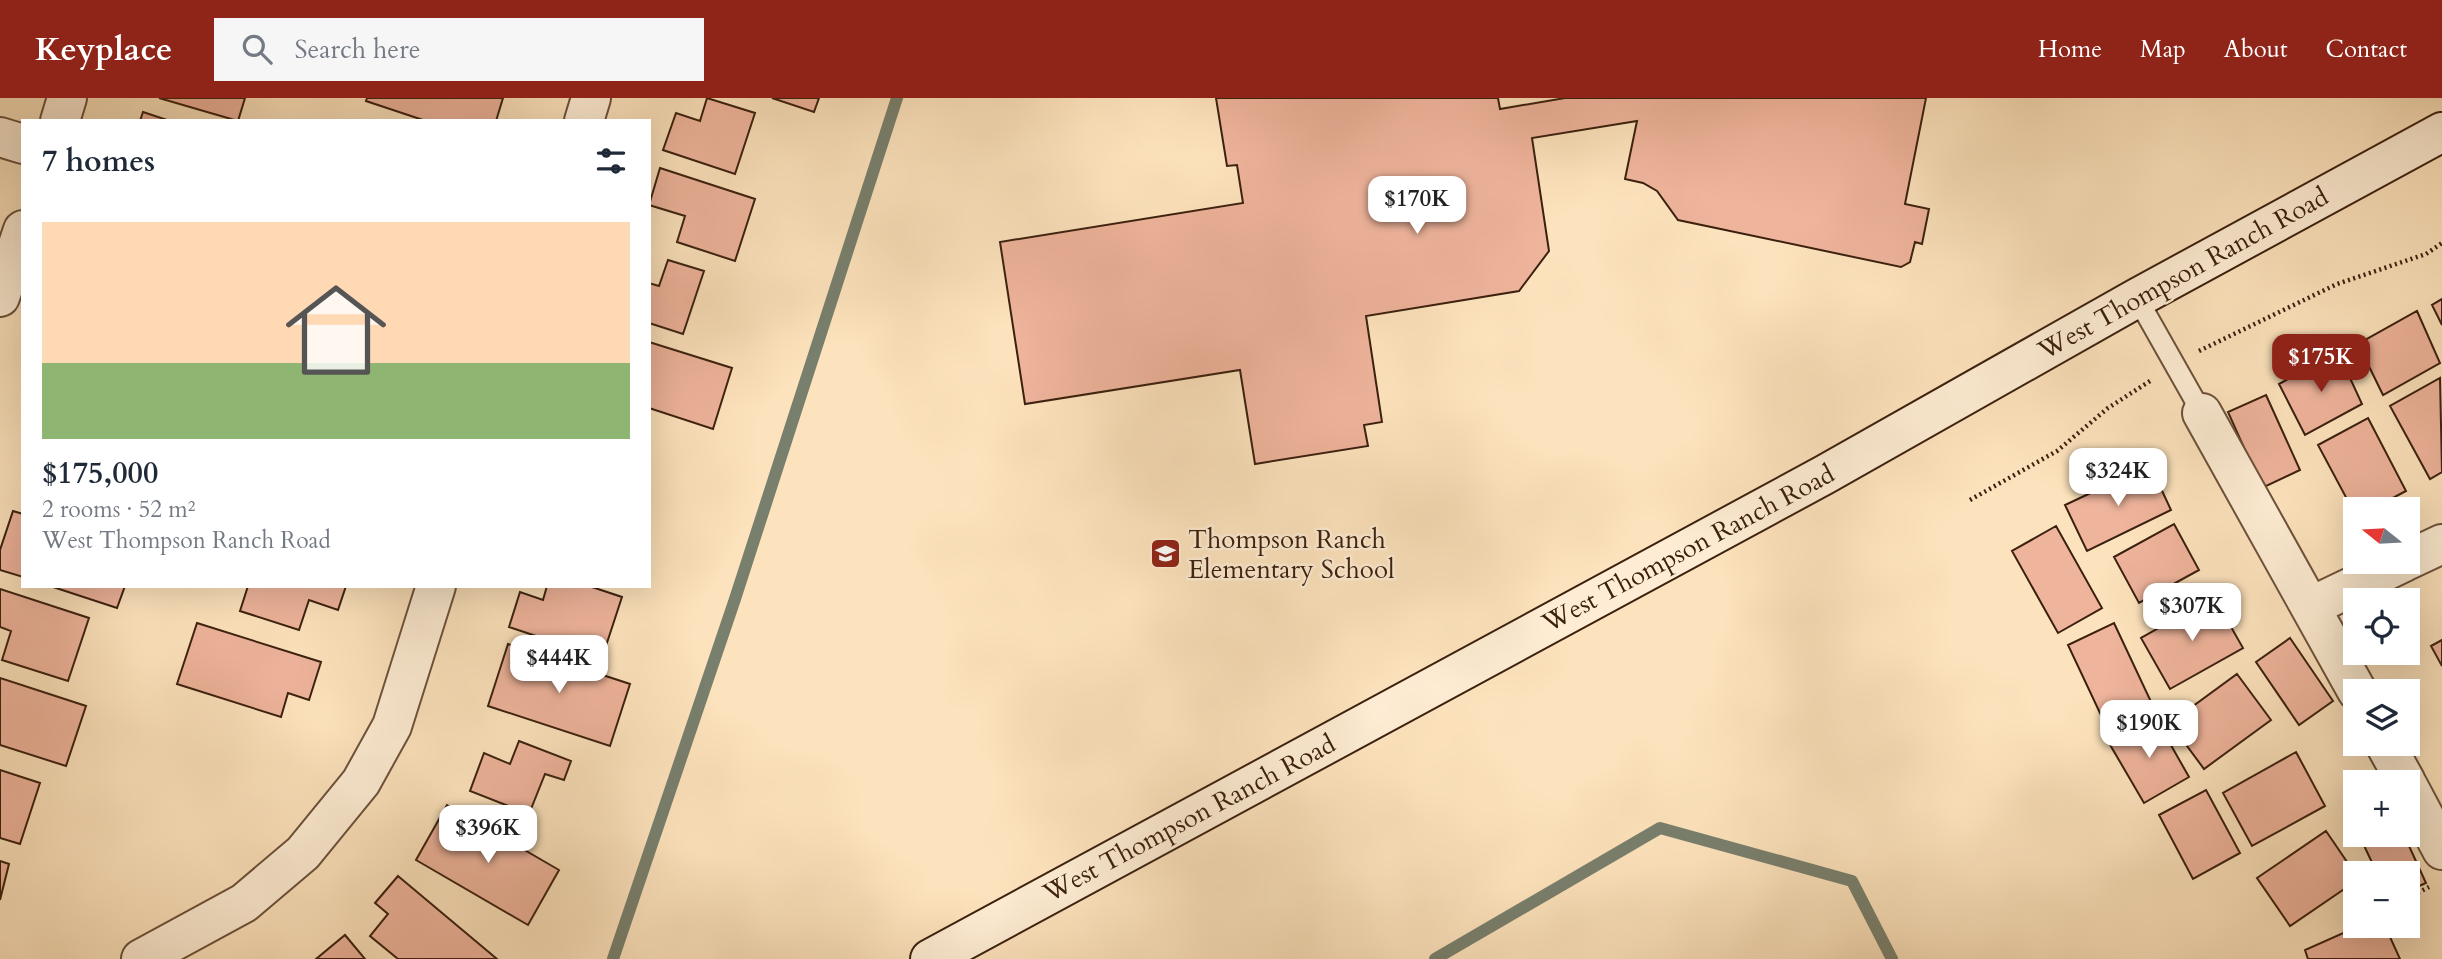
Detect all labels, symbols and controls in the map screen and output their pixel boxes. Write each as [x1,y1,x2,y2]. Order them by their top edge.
search box [214,18,704,81]
text: Keyplace [35,27,172,72]
icon: search [238,30,276,68]
text: Search here [294,32,420,67]
text: Home [2038,33,2102,66]
text: Map [2140,33,2186,66]
text: About [2224,33,2288,66]
text: Contact [2326,33,2407,66]
text: 7 homes [42,141,155,182]
icon: filters [592,142,630,180]
pin: $170K [1368,176,1466,236]
street label: West Thompson Ranch Road [2031,179,2335,368]
text: $170K [1384,183,1450,214]
icon: home [273,267,399,393]
pin: $175K [2272,334,2370,394]
text: $175K [2288,341,2354,372]
pin: $324K [2069,448,2167,508]
text: $175,000 [42,453,158,494]
text: $324K [2085,455,2151,486]
street label: West Thompson Ranch Road [1535,456,1841,641]
text: 2 rooms · 52 m² [42,494,195,525]
north arrow [2343,497,2420,574]
map controls [2343,497,2420,938]
place label: Thompson Ranch Elementary School [1188,522,1395,587]
text: West Thompson Ranch Road [42,525,331,556]
school or university icon: Thompson Ranch Elementary School [1148,537,1182,571]
pin: $307K [2143,584,2241,643]
button: locate [2343,588,2420,665]
text: $307K [2159,590,2225,621]
pin: $444K [510,636,608,695]
text: $444K [526,642,592,673]
button: layers [2343,679,2420,756]
pin: $190K [2100,700,2198,760]
text: $190K [2116,707,2182,738]
street label: West Thompson Ranch Road [1036,726,1342,911]
button: + [2343,770,2420,847]
pin: $396K [439,806,537,865]
text: $396K [455,812,521,843]
button: − [2343,861,2420,938]

